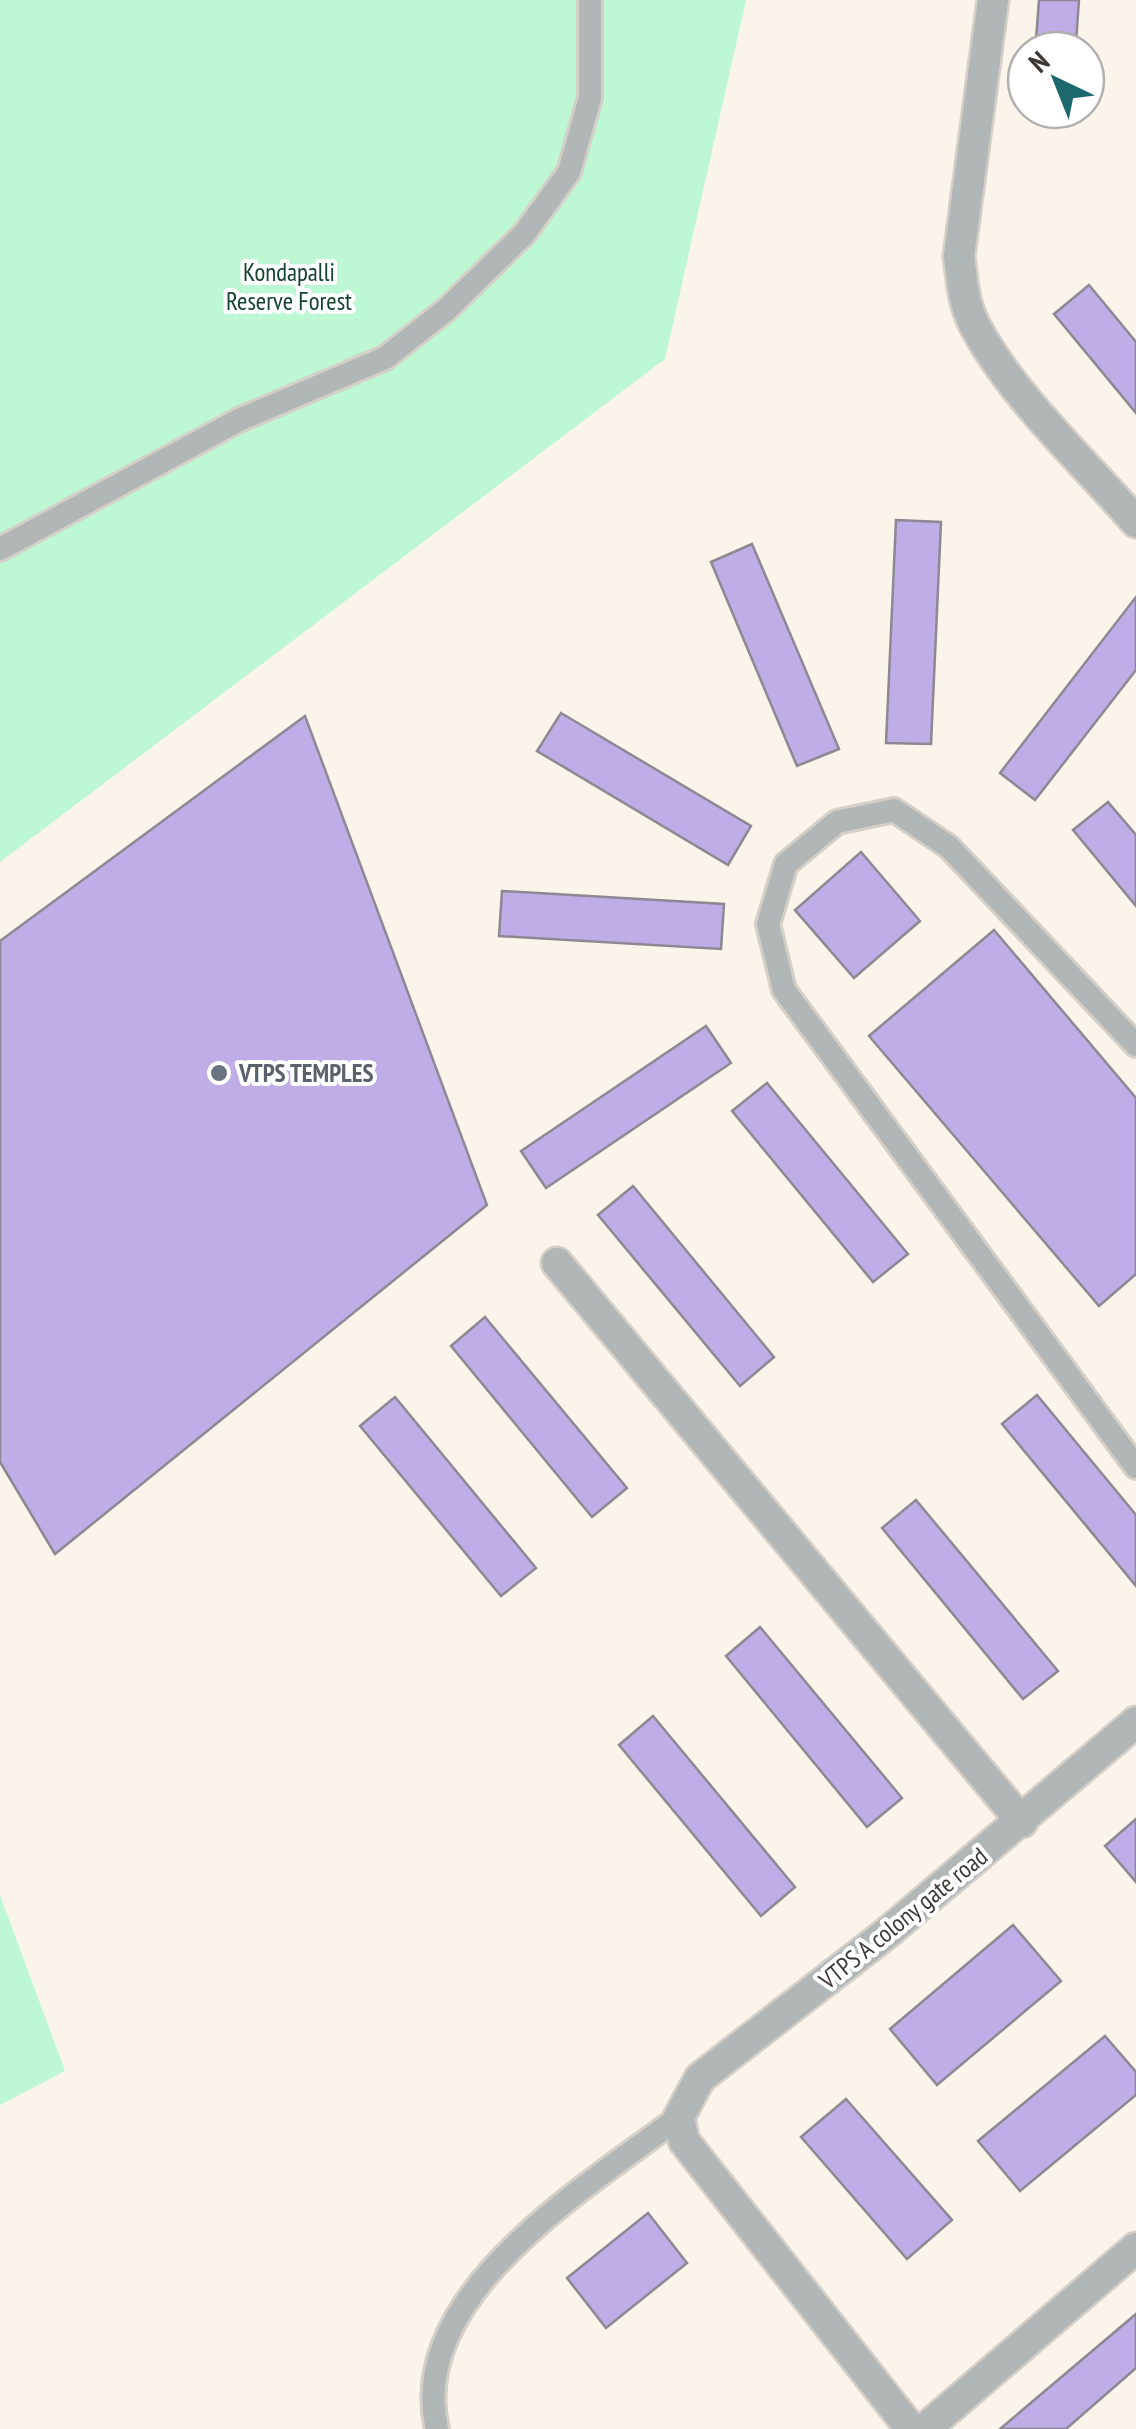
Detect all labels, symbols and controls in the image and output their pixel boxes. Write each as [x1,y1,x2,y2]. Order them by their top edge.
north arrow [1006,30,1106,130]
text: N [1020,43,1057,80]
park label: Kondapalli Reserve Forest [226,256,352,317]
place label: VTPS TEMPLES [238,1057,373,1089]
marker: VTPS TEMPLES [208,1062,230,1084]
street label: VTPS A colony gate road [811,1840,994,1996]

